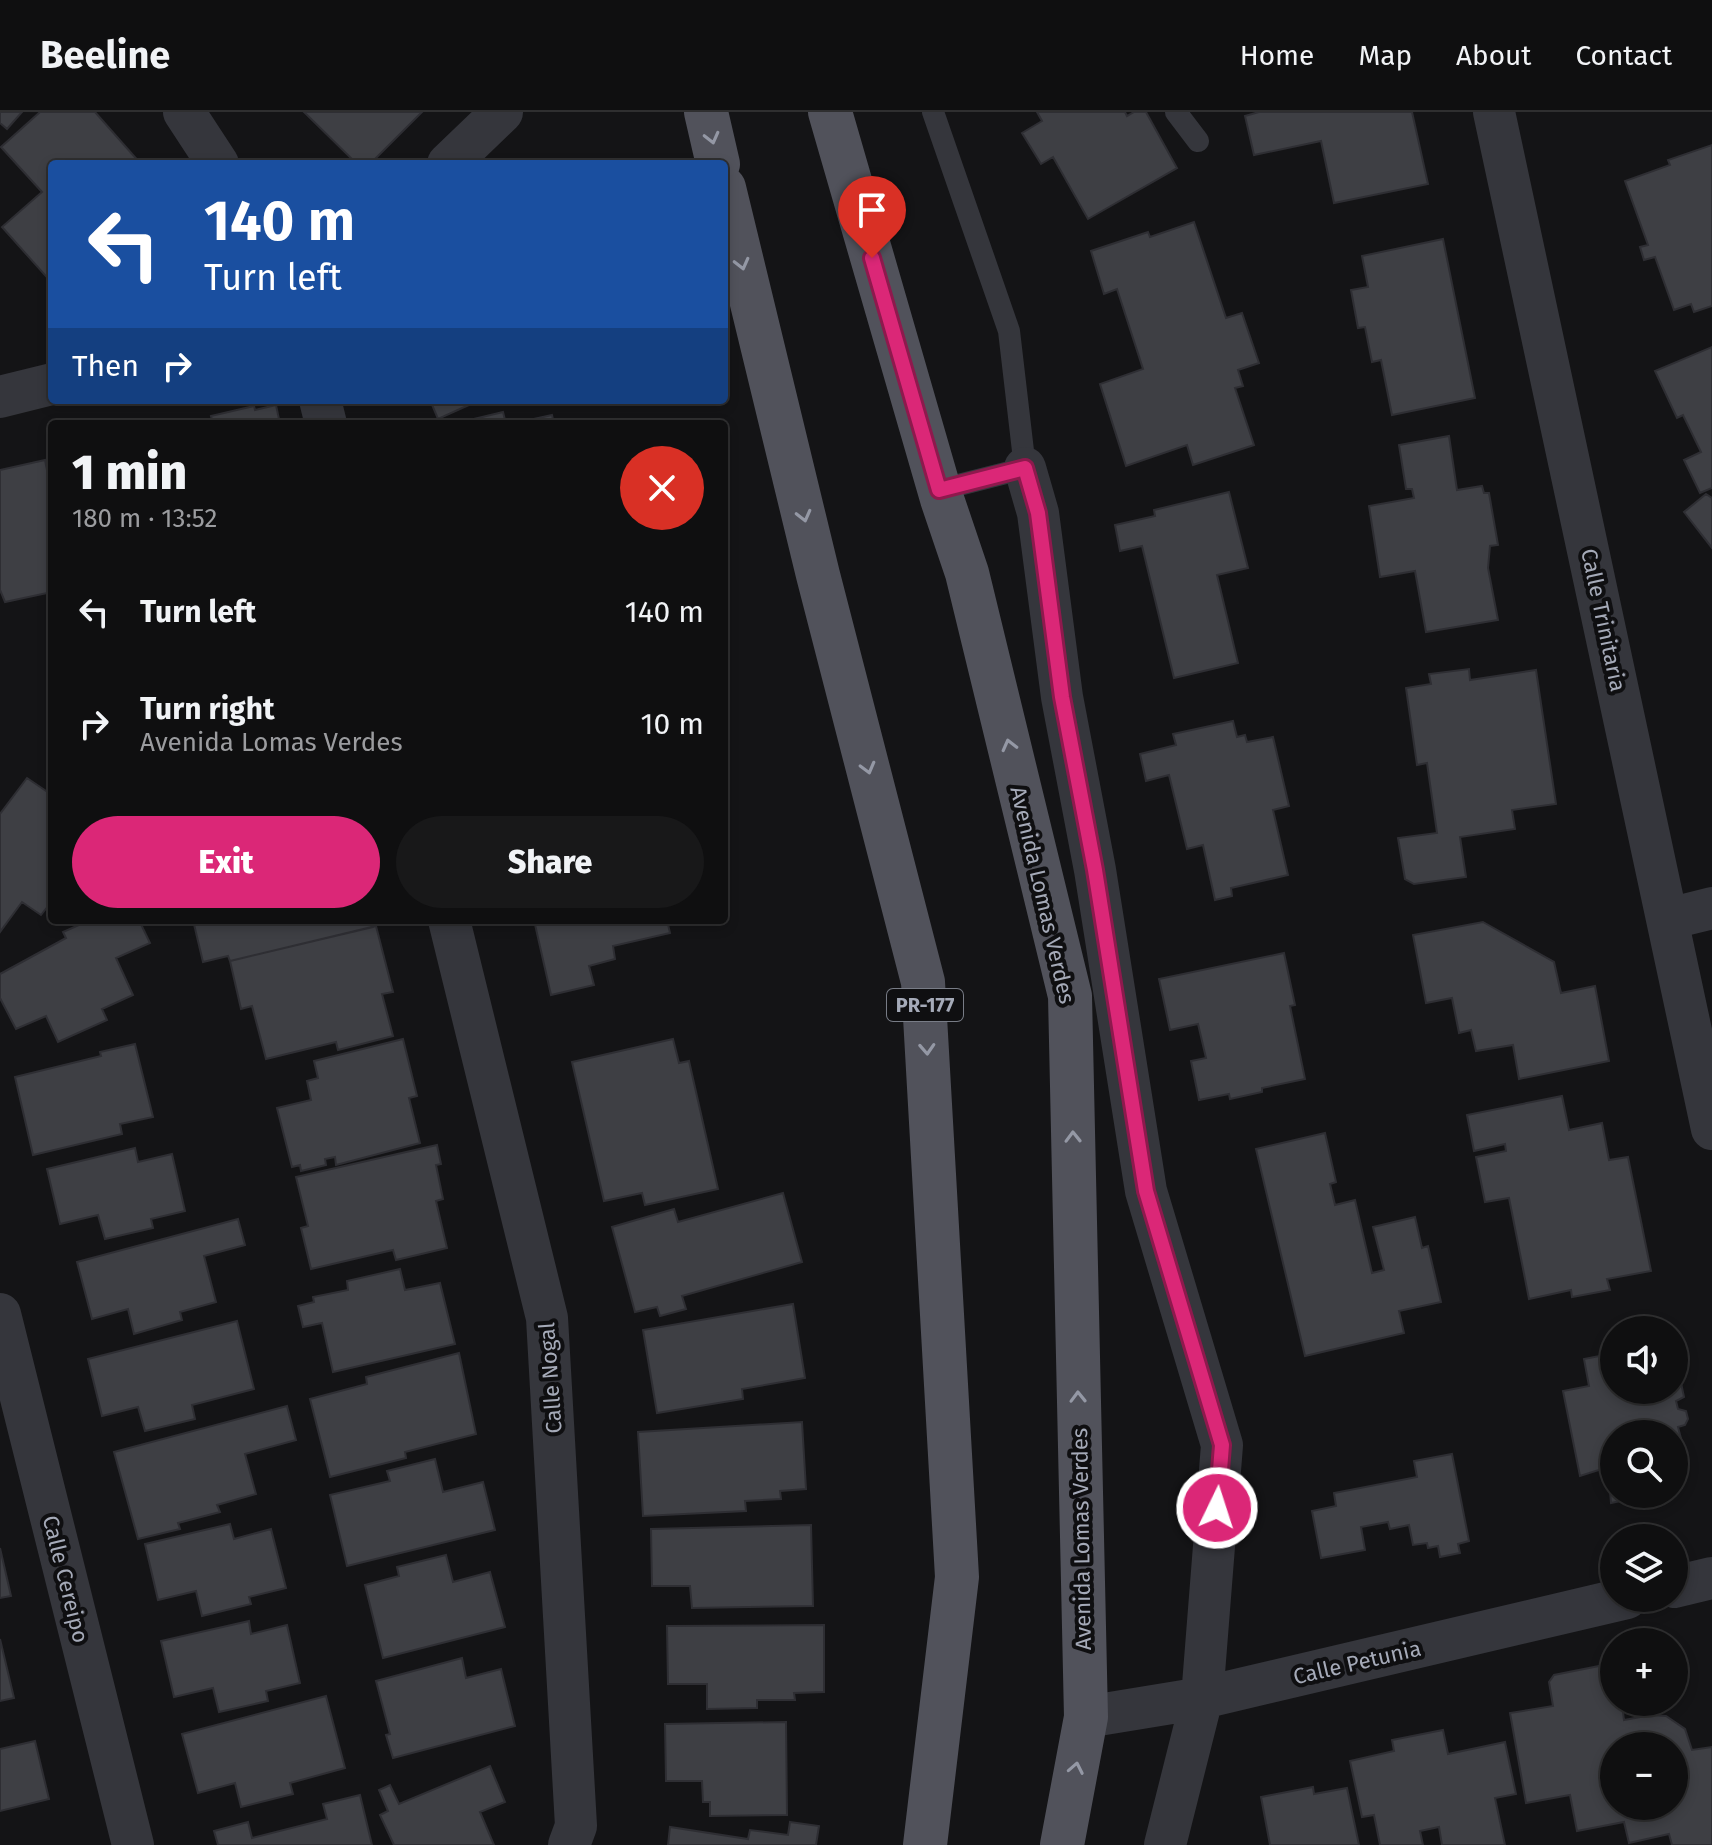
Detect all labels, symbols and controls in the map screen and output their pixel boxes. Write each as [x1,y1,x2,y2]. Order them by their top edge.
text: Beeline [40,32,170,78]
text: Home [1240,39,1314,72]
text: Map [1358,39,1412,72]
text: About [1456,39,1531,72]
text: Contact [1575,39,1672,72]
one-way arrow [703,131,720,144]
pin [838,176,906,258]
text: 140 m [204,188,355,255]
icon: arrive [850,188,894,232]
icon: left [72,192,176,296]
text: Turn left [204,256,342,300]
one-way arrow [733,256,750,270]
icon: right [155,344,199,388]
text: Then [72,348,139,384]
text: 1 min [72,444,187,502]
button: close [620,446,704,530]
text: 180 m · 13:52 [72,503,217,534]
one-way arrow [795,509,812,523]
street label: Calle Trinitaria [1575,546,1632,694]
icon: left [72,590,116,634]
text: Turn left [140,594,256,630]
text: 140 m [625,594,704,630]
text: Turn right [140,691,275,727]
icon: right [72,702,116,746]
text: 10 m [641,706,704,742]
text: Avenida Lomas Verdes [140,727,403,758]
one-way arrow [1001,738,1018,752]
one-way arrow [859,761,876,775]
street label: Avenida Lomas Verdes [1004,784,1081,1006]
button: Exit [72,816,380,908]
button: Share [396,816,704,908]
road number: PR-177 [887,989,963,1021]
one-way arrow [918,1043,935,1056]
one-way arrow [1064,1130,1082,1143]
map controls [1600,1316,1688,1820]
button: sound [1600,1316,1688,1404]
street label: Calle Nogal [533,1321,568,1435]
one-way arrow [1069,1390,1087,1403]
button: search [1600,1420,1688,1508]
street label: Avenida Lomas Verdes [1066,1428,1097,1650]
position arrow [1175,1466,1259,1550]
street label: Calle Cereipo [37,1513,94,1646]
button: layers [1600,1524,1688,1612]
button: + [1600,1628,1688,1716]
street label: Calle Petunia [1291,1635,1424,1690]
button: − [1600,1732,1688,1820]
one-way arrow [1067,1762,1084,1775]

